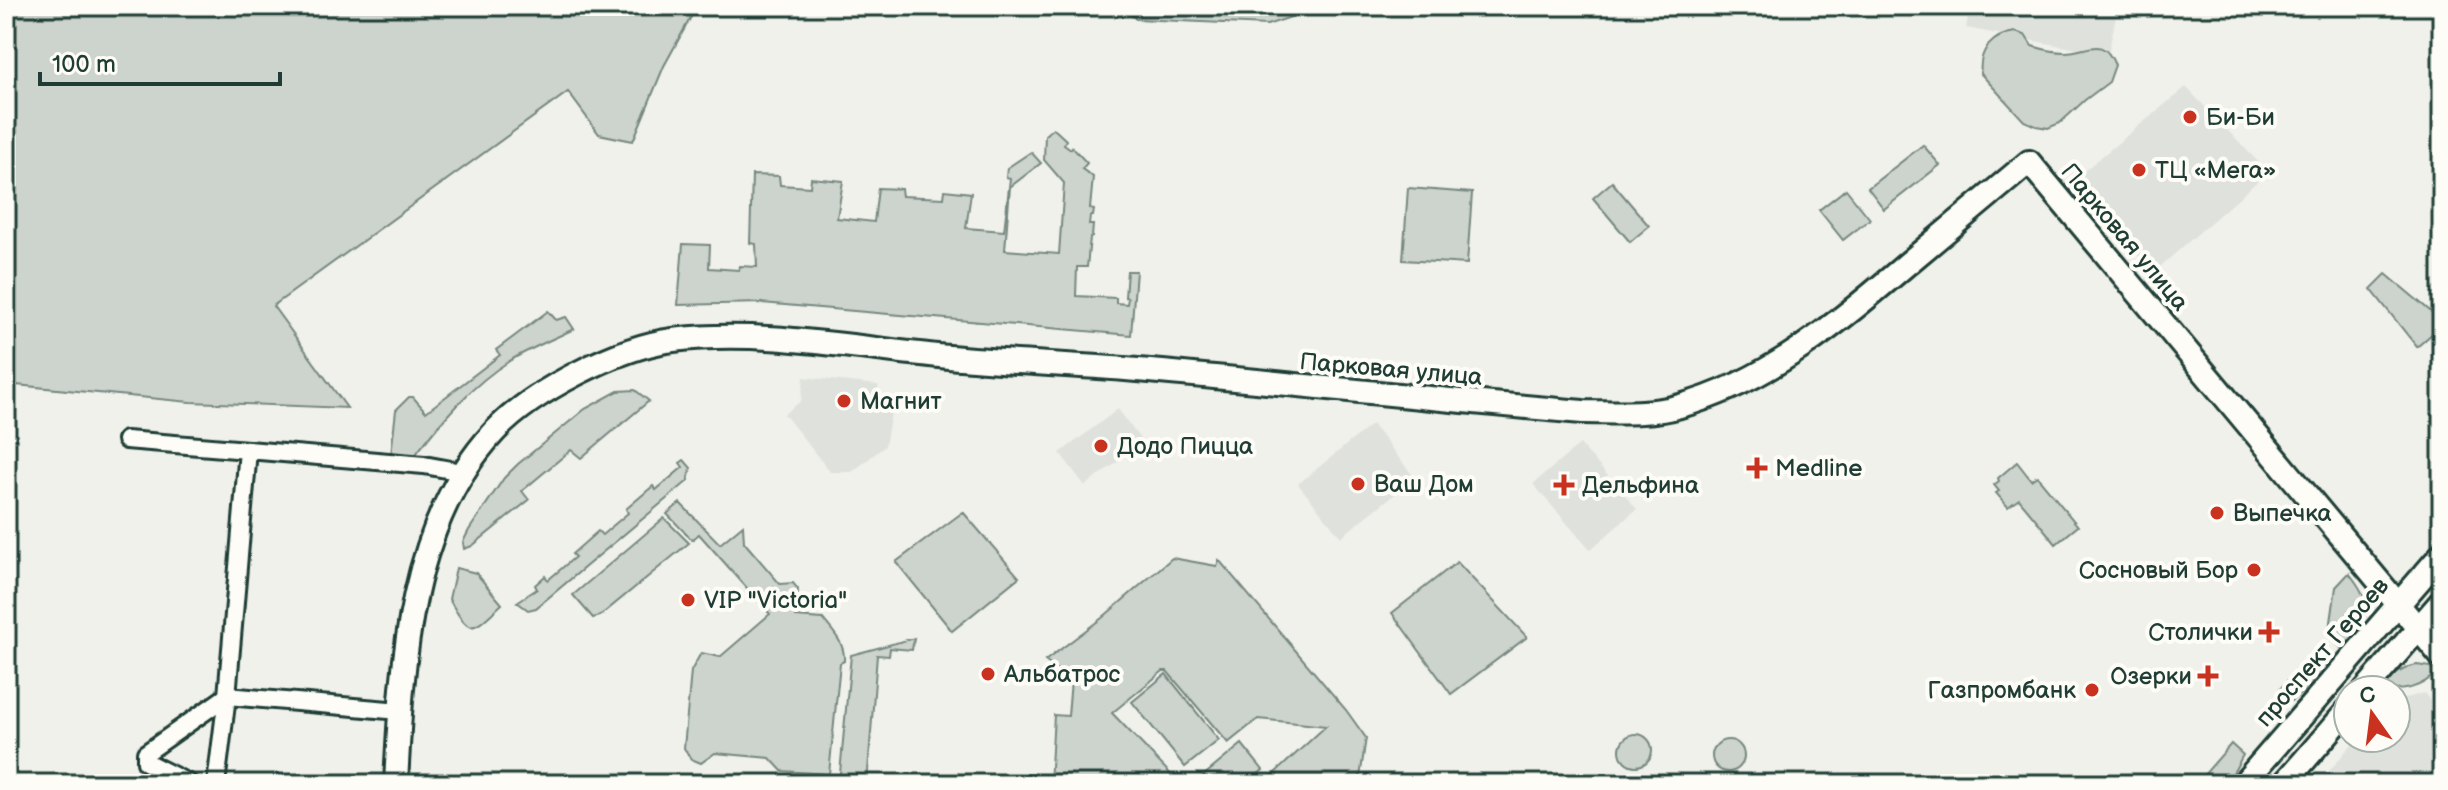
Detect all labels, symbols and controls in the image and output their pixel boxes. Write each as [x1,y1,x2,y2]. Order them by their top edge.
scale bar [40,36,280,86]
text: 100 m [52,50,116,79]
place label: Би-Би [2206,103,2275,132]
marker: Би-Би [2181,108,2199,126]
place label: ТЦ «Мега» [2155,156,2276,185]
street label: Парковая улица [2055,158,2195,317]
marker: ТЦ «Мега» [2130,161,2148,179]
street label: Парковая улица [1298,347,1484,392]
place label: Магнит [860,387,942,416]
marker: Магнит [835,392,853,410]
place label: Додо Пицца [1117,432,1253,461]
marker: Додо Пицца [1092,437,1110,455]
place label: Medline [1775,454,1862,483]
marker: Medline [1746,457,1768,479]
place label: Ваш Дом [1374,470,1474,499]
place label: Дельфина [1582,471,1699,500]
marker: Дельфина [1553,474,1575,496]
marker: Ваш Дом [1349,475,1367,493]
place label: Выпечка [2233,499,2332,528]
marker: Выпечка [2208,504,2226,522]
place label: Сосновый Бор [2079,556,2238,585]
marker: Сосновый Бор [2245,561,2263,579]
street label: проспект Героев [2250,572,2395,733]
place label: VIP "Victoria" [704,586,847,615]
marker: VIP "Victoria" [679,591,697,609]
place label: Столички [2148,618,2253,647]
marker: Столички [2260,623,2278,641]
place label: Альбатрос [1003,660,1121,689]
place label: Озерки [2110,662,2192,691]
marker: Альбатрос [979,665,997,683]
marker: Озерки [2199,667,2217,685]
north arrow [2332,674,2412,754]
place label: Газпромбанк [1928,676,2076,705]
marker: Газпромбанк [2083,681,2101,699]
text: С [2357,681,2378,711]

